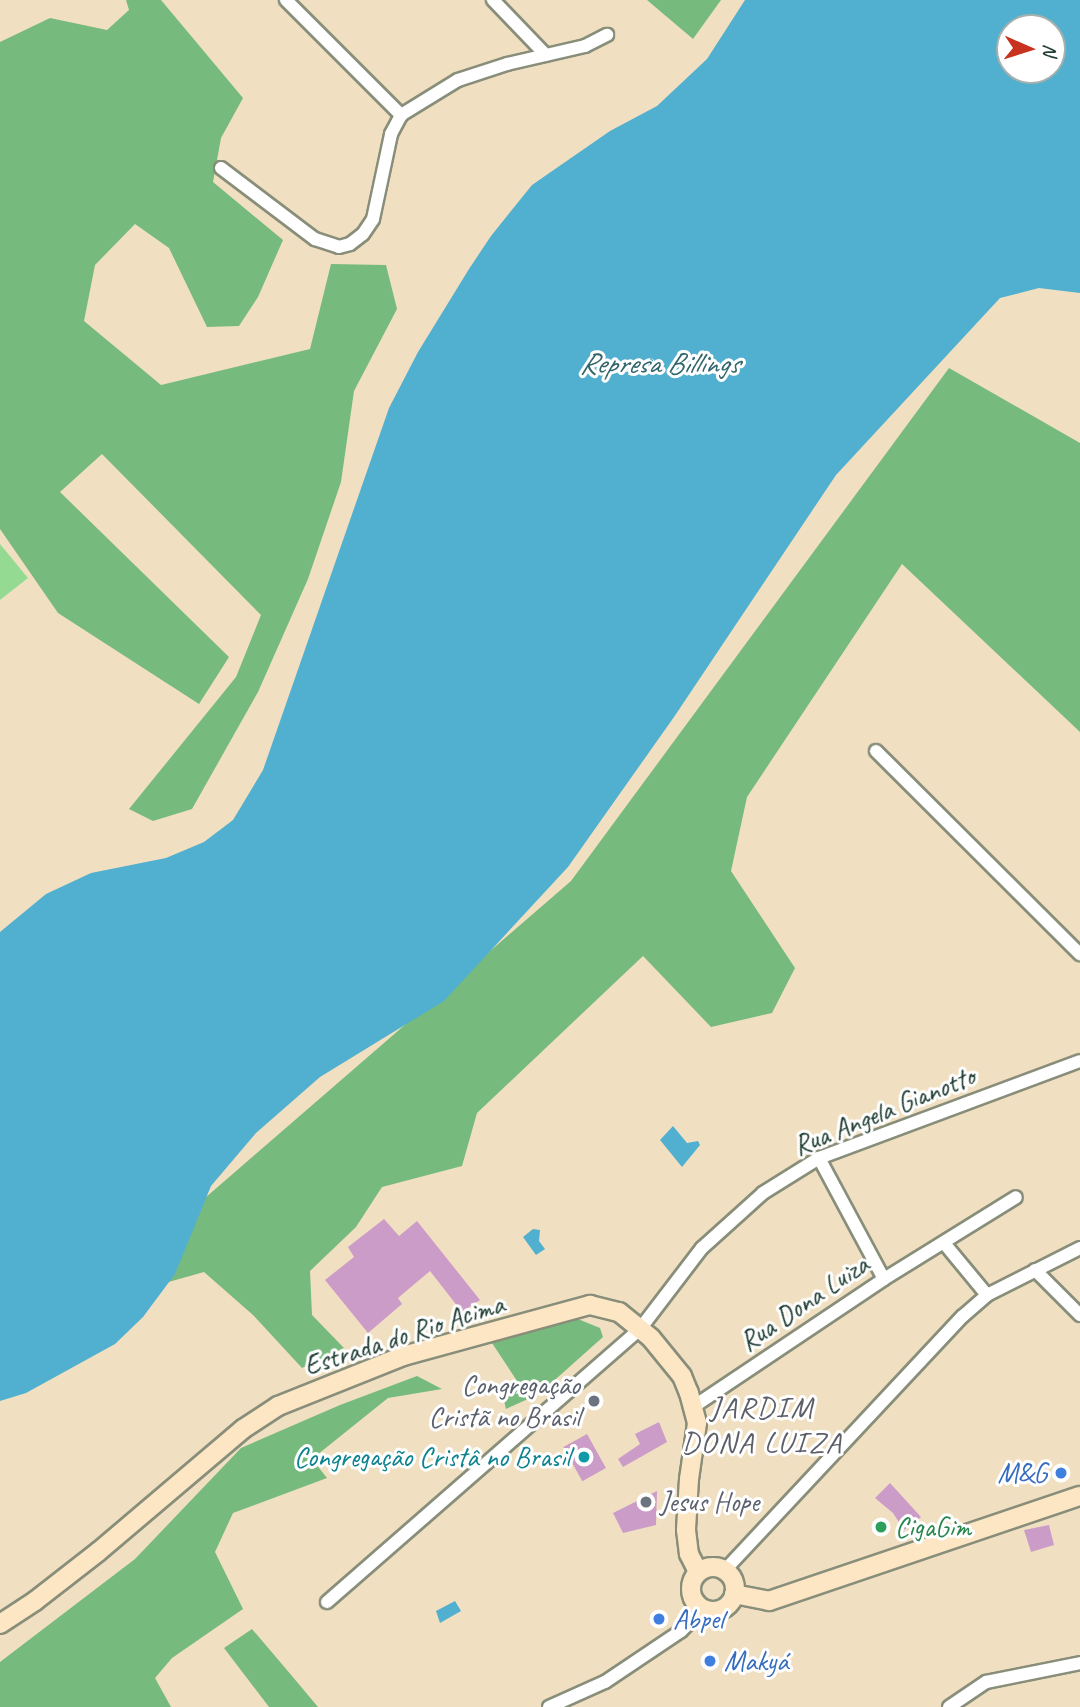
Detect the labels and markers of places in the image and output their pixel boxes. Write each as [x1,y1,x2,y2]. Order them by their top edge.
place label: Congregação Cristã no Brasil [428,1368,580,1434]
marker: Congregação Cristã no Brasil [586,1393,602,1409]
place label: Congregação Cristâ no Brasil [293,1440,570,1474]
marker: Congregação Cristâ no Brasil [576,1449,592,1465]
place label: M&G [997,1456,1047,1490]
marker: M&G [1053,1465,1069,1481]
place label: Jesus Hope [660,1485,759,1519]
marker: Jesus Hope [638,1494,654,1510]
place label: CigaGim [895,1510,971,1544]
marker: CigaGim [873,1519,889,1535]
place label: Abpel [673,1602,724,1636]
marker: Abpel [651,1611,667,1627]
place label: Makyá [724,1644,788,1678]
marker: Makyá [702,1653,718,1669]

